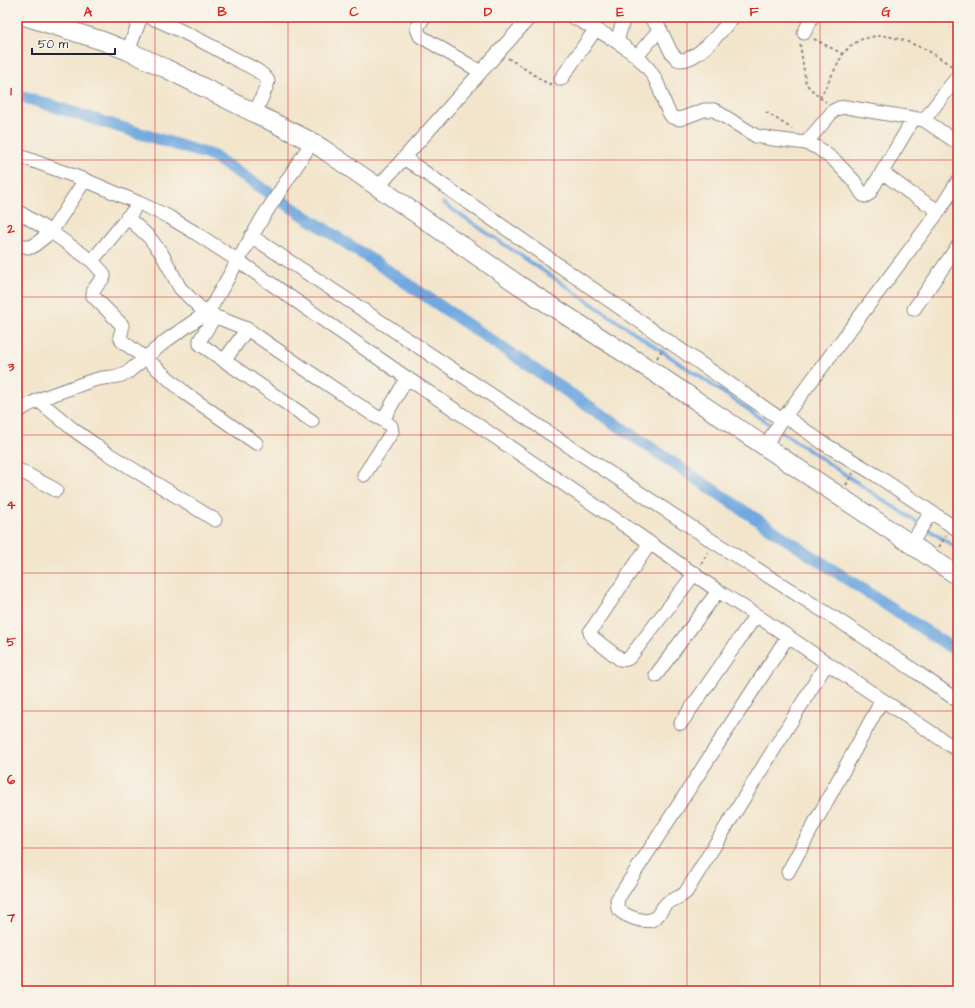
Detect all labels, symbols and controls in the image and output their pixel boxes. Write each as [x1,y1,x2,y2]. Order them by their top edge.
text: A [84,3,93,21]
text: B [217,3,227,21]
text: C [349,3,359,21]
text: D [484,3,493,21]
text: E [616,3,624,21]
text: F [749,3,759,21]
text: G [881,3,891,21]
scale bar [32,30,115,56]
text: 50 m [38,36,69,53]
text: 1 [10,82,12,100]
text: 2 [6,220,15,238]
text: 3 [7,358,15,376]
text: 4 [7,496,16,514]
text: 5 [6,633,16,651]
text: 6 [7,771,16,789]
text: 7 [6,909,16,927]

